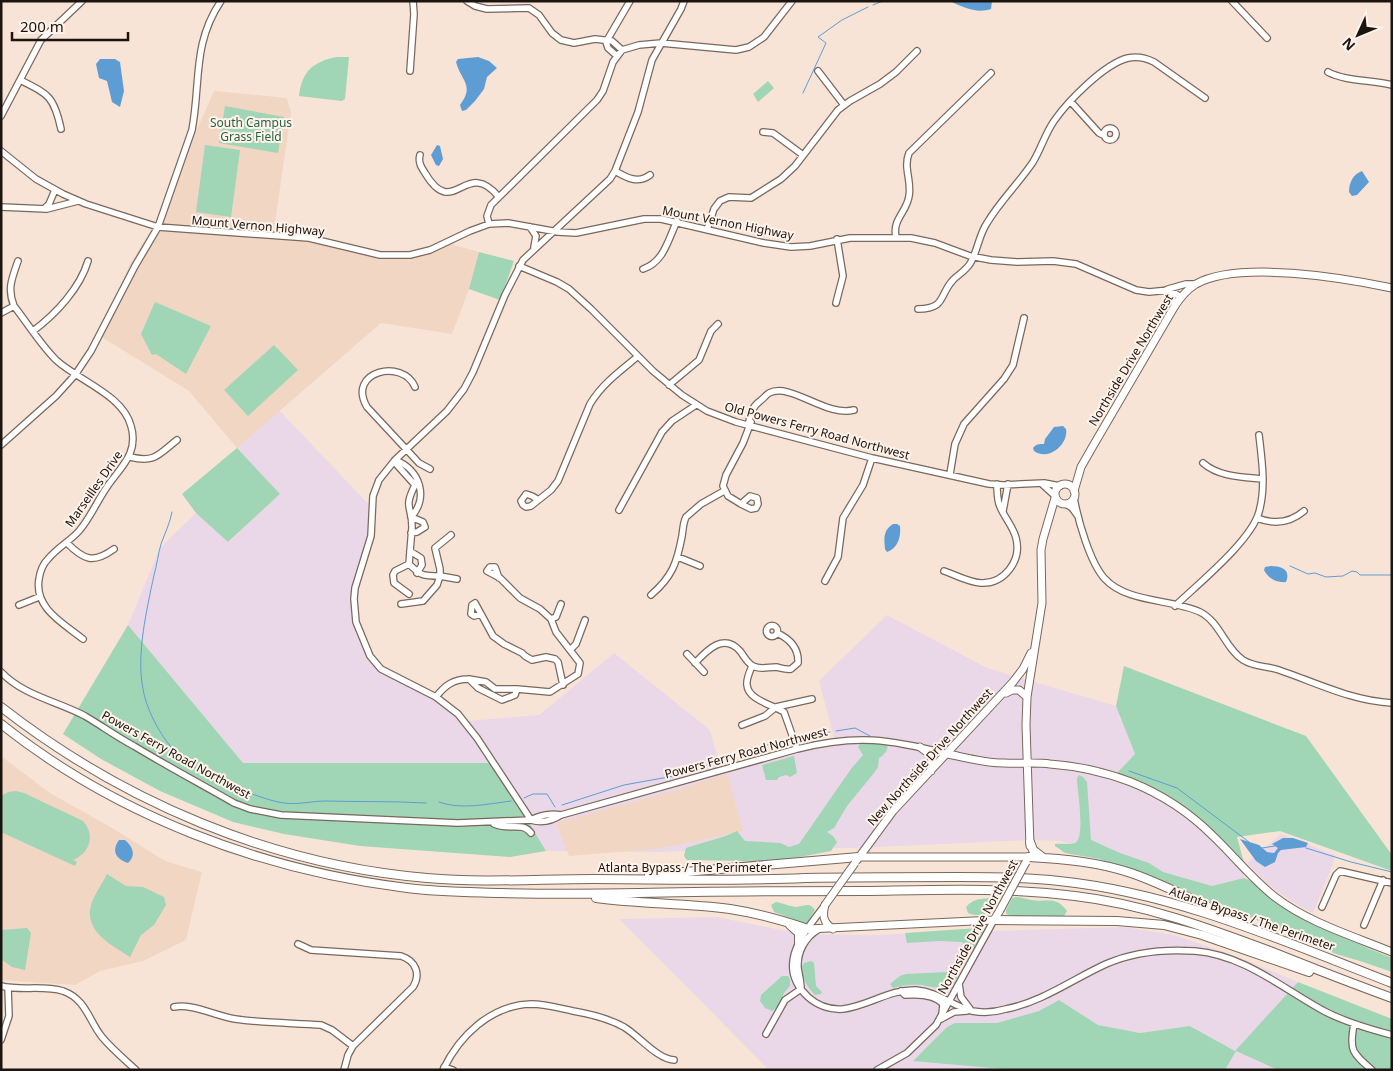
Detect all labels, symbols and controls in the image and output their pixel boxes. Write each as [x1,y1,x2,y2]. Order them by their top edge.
scale bar [12,10,129,42]
north arrow [1333,10,1383,60]
text: 200 m [20,16,64,36]
text: N [1337,34,1359,55]
park label: South Campus Grass Field [210,114,292,145]
street label: Mount Vernon Highway [661,201,796,244]
street label: Mount Vernon Highway [191,211,326,240]
street label: Northside Drive Northwest [1084,290,1177,429]
street label: Old Powers Ferry Road Northwest [723,398,912,464]
street label: Marseilles Drive [61,447,126,530]
street label: New Northside Drive Northwest [863,684,996,829]
street label: Powers Ferry Road Northwest [99,706,254,803]
street label: Powers Ferry Road Northwest [663,722,830,782]
street label: Northside Drive Northwest [933,856,1022,997]
street label: Atlanta Bypass / The Perimeter [598,859,772,876]
street label: Atlanta Bypass / The Perimeter [1167,882,1337,955]

